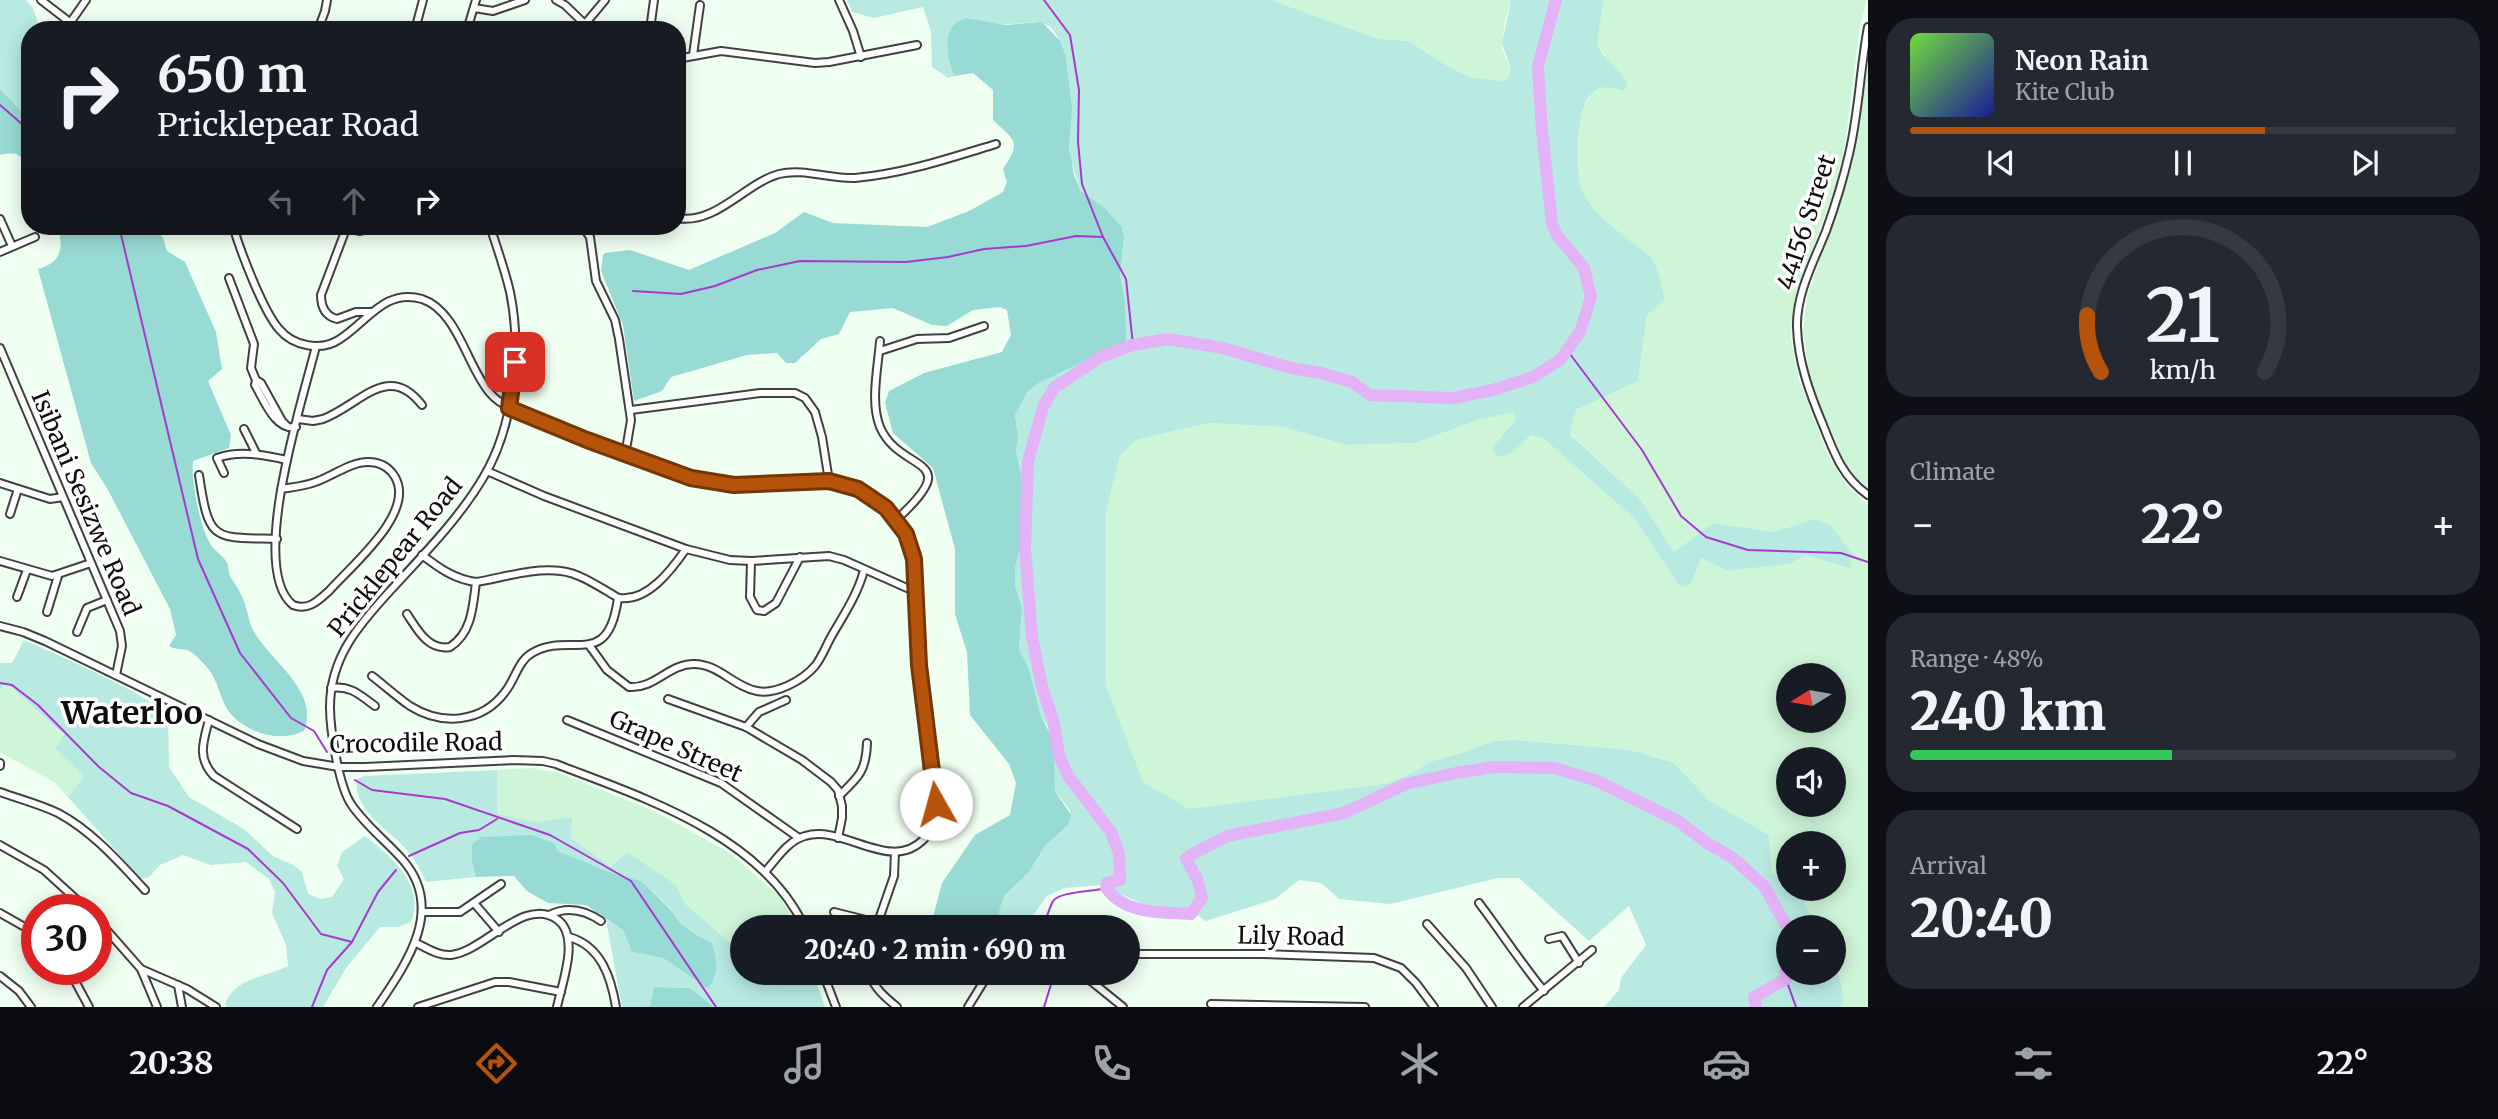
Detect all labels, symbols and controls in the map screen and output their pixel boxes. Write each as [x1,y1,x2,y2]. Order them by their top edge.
text: 650 m [157,44,307,105]
text: Neon Rain [2015,44,2149,77]
icon: right [42,49,133,140]
text: Kite Club [2015,77,2114,106]
text: Pricklepear Road [157,105,419,145]
icon: previous [1982,144,2020,182]
icon: pause [2164,144,2202,182]
icon: next [2346,144,2384,182]
street label: 44156 Street [1770,150,1843,294]
icon: left [262,182,300,220]
icon: ahead [335,182,373,220]
icon: right [408,182,446,220]
text: 21 [2146,271,2220,363]
pin [485,332,545,392]
icon: arrive [496,343,534,381]
text: km/h [2150,354,2216,386]
street label: Isibani Sesizwe Road [25,386,147,620]
text: Climate [1910,457,1995,486]
street label: Pricklepear Road [321,471,469,643]
text: 22° [2141,492,2225,557]
text: − [1910,501,1935,548]
text: + [2431,501,2456,548]
text: Range · 48% [1910,644,2044,673]
north arrow [1776,663,1846,733]
map controls [1776,663,1846,985]
text: 240 km [1910,679,2106,744]
district label: Waterloo [60,693,203,733]
street label: Grape Street [605,703,748,789]
street label: Crocodile Road [329,726,503,760]
button: sound [1776,747,1846,817]
position arrow [899,767,973,841]
button: + [1776,831,1846,901]
text: Arrival [1910,851,1987,880]
text: 20:40 [1910,886,2053,951]
speed limit sign: 30 [21,894,112,985]
button: − [1776,915,1846,985]
street label: Lily Road [1237,920,1345,952]
text: 20:40 · 2 min · 690 m [804,933,1066,966]
icon: directions [472,1039,521,1088]
icon: music [780,1039,829,1088]
icon: phone [1087,1039,1136,1088]
icon: climate [1395,1039,1444,1088]
icon: car [1702,1039,1751,1088]
icon: filters [2009,1039,2058,1088]
text: 20:38 [129,1043,214,1083]
text: 22° [2317,1043,2369,1083]

